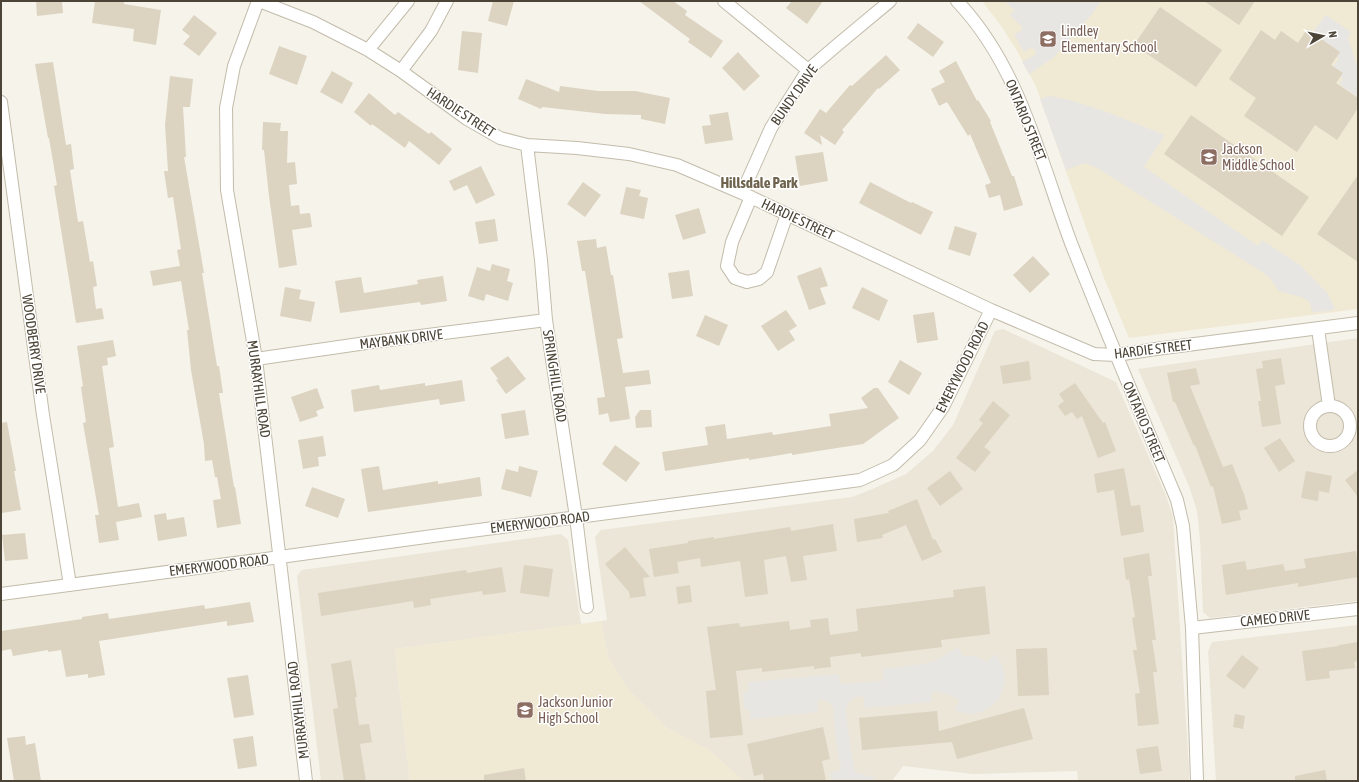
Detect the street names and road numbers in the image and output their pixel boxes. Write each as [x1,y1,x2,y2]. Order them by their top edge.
street label: BUNDY DRIVE [767,62,821,128]
street label: ONTARIO STREET [1002,77,1050,163]
street label: HARDIE STREET [424,84,498,140]
street label: HARDIE STREET [759,195,837,243]
street label: WOODBERRY DRIVE [19,293,49,395]
street label: EMERYWOOD ROAD [932,319,992,415]
street label: MAYBANK DRIVE [359,326,443,352]
street label: SPRINGHILL ROAD [540,329,570,423]
street label: HARDIE STREET [1113,336,1193,362]
street label: MURRAYHILL ROAD [244,339,274,439]
street label: ONTARIO STREET [1120,379,1168,465]
street label: EMERYWOOD ROAD [489,508,591,536]
street label: EMERYWOOD ROAD [168,551,270,579]
street label: CAMEO DRIVE [1239,606,1311,630]
street label: MURRAYHILL ROAD [284,660,312,760]

